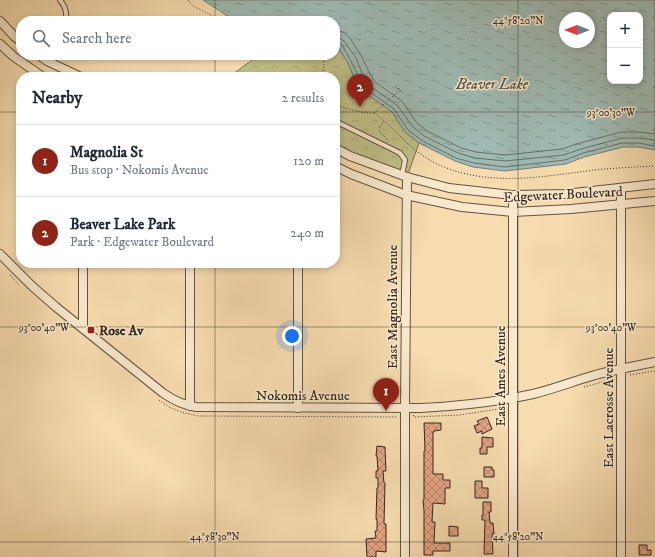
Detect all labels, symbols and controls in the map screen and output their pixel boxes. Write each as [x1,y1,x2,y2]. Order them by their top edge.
north arrow [559,12,595,48]
map controls [607,12,643,84]
button: + [607,12,643,48]
text: 44°58'20"N [493,15,543,27]
search box [16,16,340,60]
icon: search [30,27,52,49]
text: Search here [62,29,131,48]
button: − [607,48,643,84]
pin: 2 [347,74,373,107]
water label: Beaver Lake [455,75,529,94]
text: Nearby [32,87,82,109]
text: 2 results [282,90,324,106]
text: 93°00'30"W [586,107,636,119]
text: Magnolia St [70,143,143,162]
text: 1 [43,153,47,169]
text: 120 m [293,153,324,169]
text: Bus stop · Nokomis Avenue [70,162,209,178]
street label: Edgewater Boulevard [503,183,623,207]
text: Beaver Lake Park [70,215,176,234]
text: 2 [42,225,48,241]
text: 240 m [291,225,324,241]
text: Park · Edgewater Boulevard [70,234,214,250]
street label: East Magnolia Avenue [384,244,402,369]
text: 93°00'40"W [18,322,70,334]
place label: Rose Av [99,322,144,340]
text: 93°00'40"W [585,322,637,334]
marker: Rose Av [86,325,96,335]
street label: East Ames Avenue [492,325,510,427]
your location [282,326,302,346]
street label: East Lacrosse Avenue [600,347,618,468]
pin: 1 [373,378,399,411]
street label: Nokomis Avenue [256,387,350,405]
text: 44°58'30"N [190,531,240,543]
text: 44°58'20"N [493,531,543,543]

